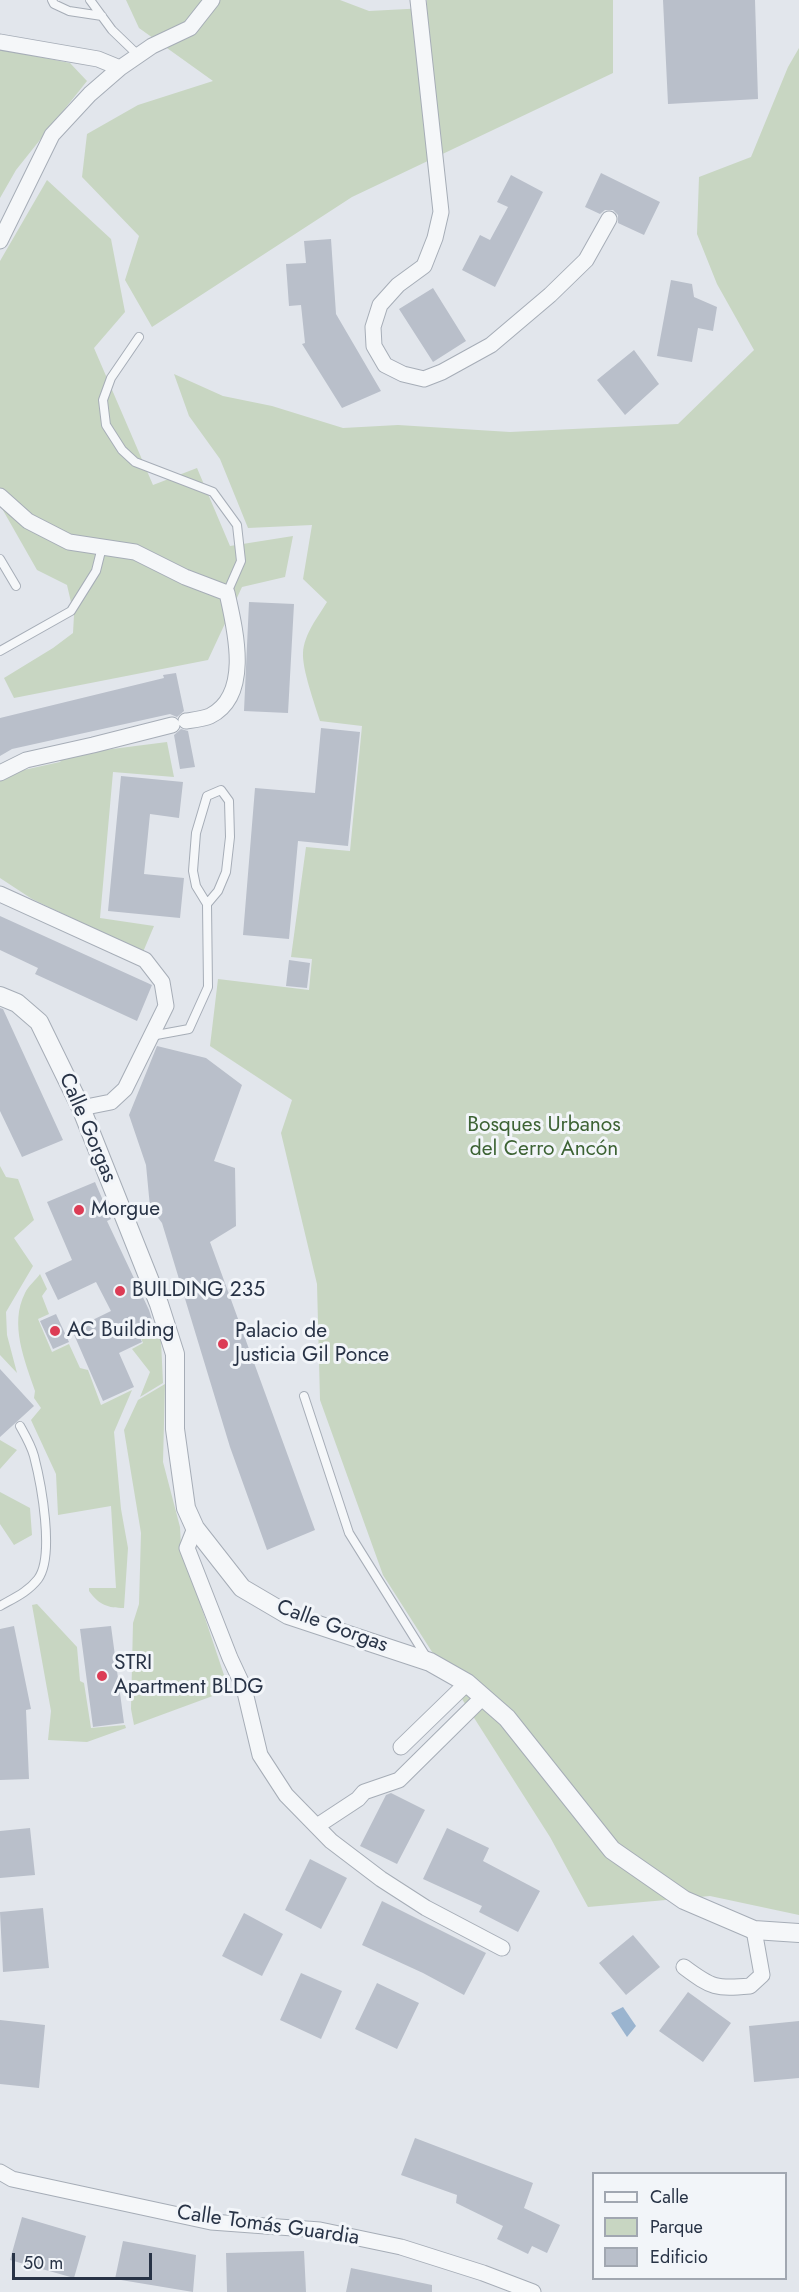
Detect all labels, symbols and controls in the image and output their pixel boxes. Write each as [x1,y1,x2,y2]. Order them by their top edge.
street label: Calle Gorgas [53,1069,121,1187]
park label: Bosques Urbanos del Cerro Ancón [467,1113,621,1163]
place label: Morgue [91,1197,160,1223]
marker: Morgue [72,1203,86,1217]
place label: BUILDING 235 [132,1278,265,1304]
marker: BUILDING 235 [113,1284,127,1298]
place label: AC Building [67,1318,174,1344]
place label: Palacio de Justicia Gil Ponce [235,1319,389,1369]
marker: AC Building [48,1324,62,1338]
marker: Palacio de Justicia Gil Ponce [216,1337,230,1351]
street label: Calle Gorgas [273,1595,391,1659]
place label: STRI Apartment BLDG [114,1651,263,1701]
marker: STRI Apartment BLDG [95,1669,109,1683]
legend [592,2172,787,2280]
text: Calle [650,2184,689,2210]
street label: Calle Tomás Guardia [175,2201,361,2251]
text: Parque [650,2214,703,2240]
scale bar [15,2241,154,2279]
text: Edificio [650,2244,708,2270]
text: 50 m [23,2250,63,2276]

